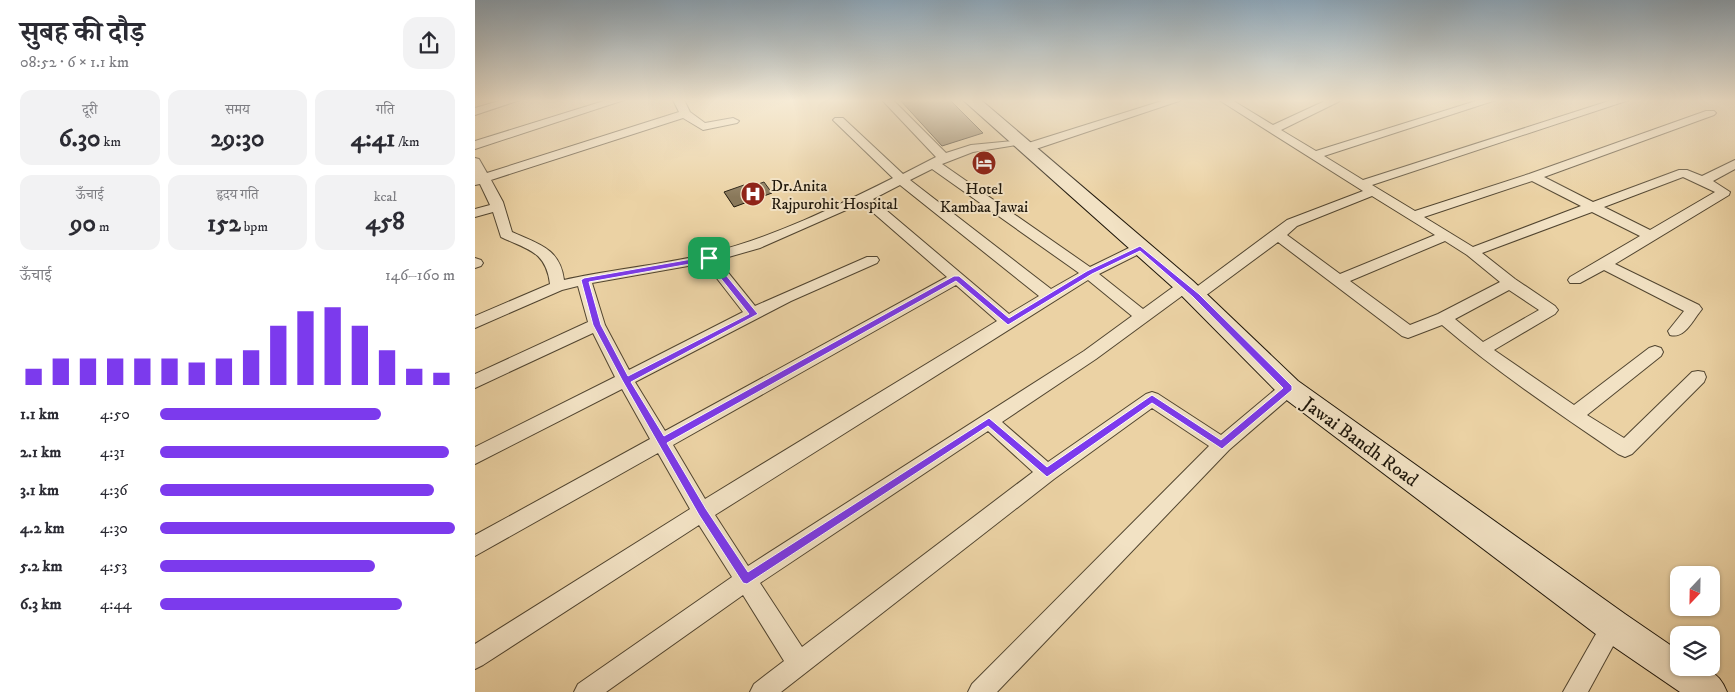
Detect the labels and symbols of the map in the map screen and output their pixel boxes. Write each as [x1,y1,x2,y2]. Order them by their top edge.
hotel icon: Hotel Kambaa Jawai [971,150,997,176]
place label: Dr.Anita Rajpurohit Hospital [771,176,898,214]
place label: Hotel Kambaa Jawai [940,179,1028,217]
hospital icon: Dr.Anita Rajpurohit Hospital [740,181,766,207]
pin [688,237,730,279]
street label: Jawai Bandh Road [1296,391,1423,492]
north arrow [1670,566,1720,616]

